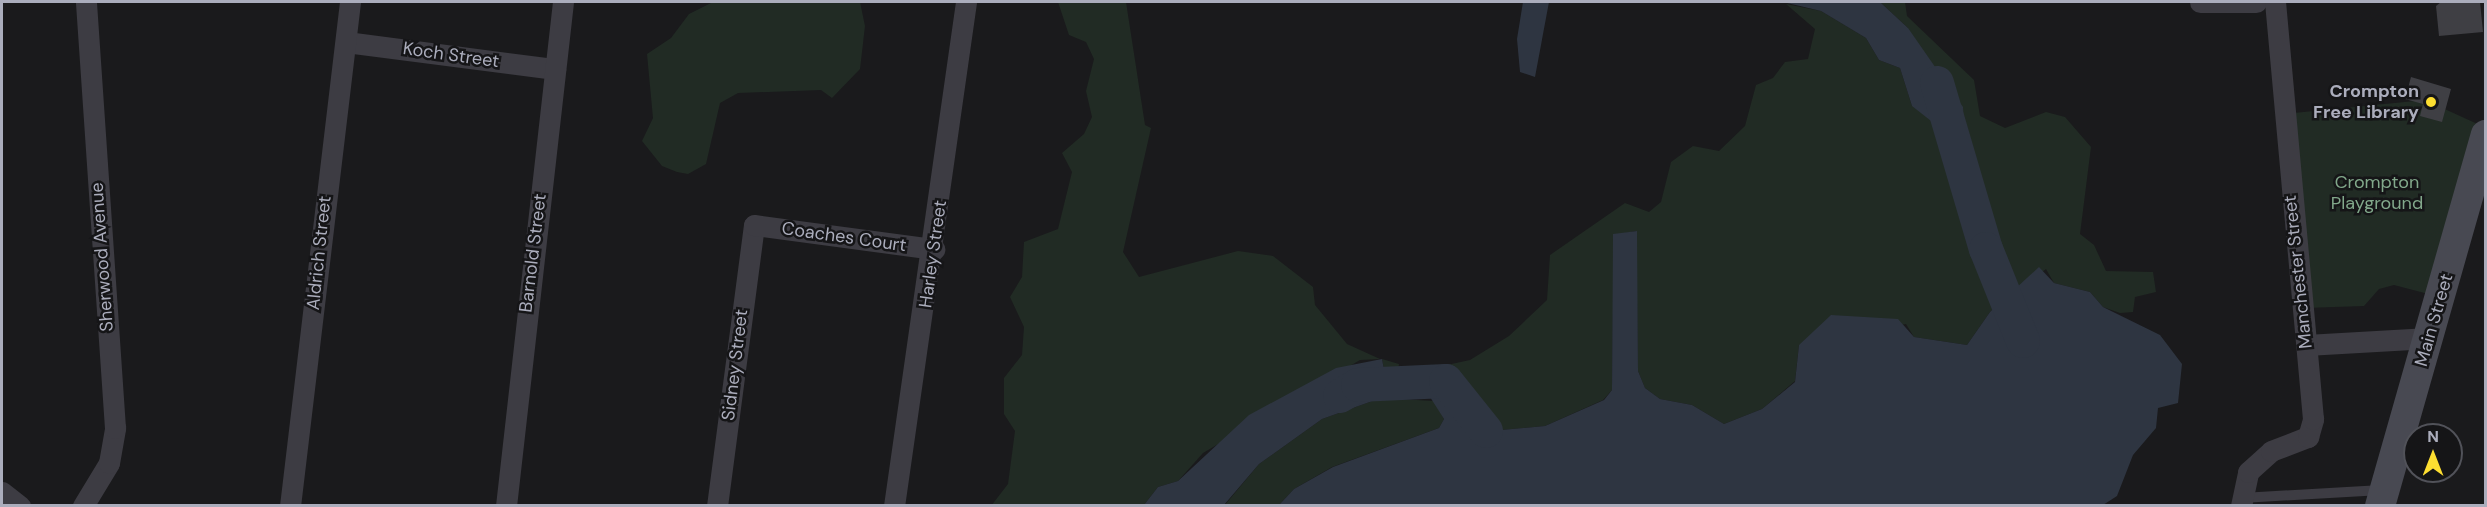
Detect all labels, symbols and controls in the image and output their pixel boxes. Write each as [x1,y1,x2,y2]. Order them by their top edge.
street label: Koch Street [401,38,501,72]
place label: Crompton Free Library [2313,81,2419,124]
marker: Crompton Free Library [2424,95,2438,109]
park label: Crompton Playground [2331,172,2423,214]
street label: Sherwood Avenue [86,182,118,332]
street label: Barnold Street [515,192,551,314]
street label: Manchester Street [2279,194,2317,350]
street label: Aldrich Street [302,195,336,311]
street label: Harley Street [915,199,951,309]
street label: Coaches Court [780,218,908,256]
street label: Main Street [2410,271,2458,369]
street label: Sidney Street [717,308,753,422]
north arrow [2403,423,2463,483]
text: N [2427,426,2439,447]

